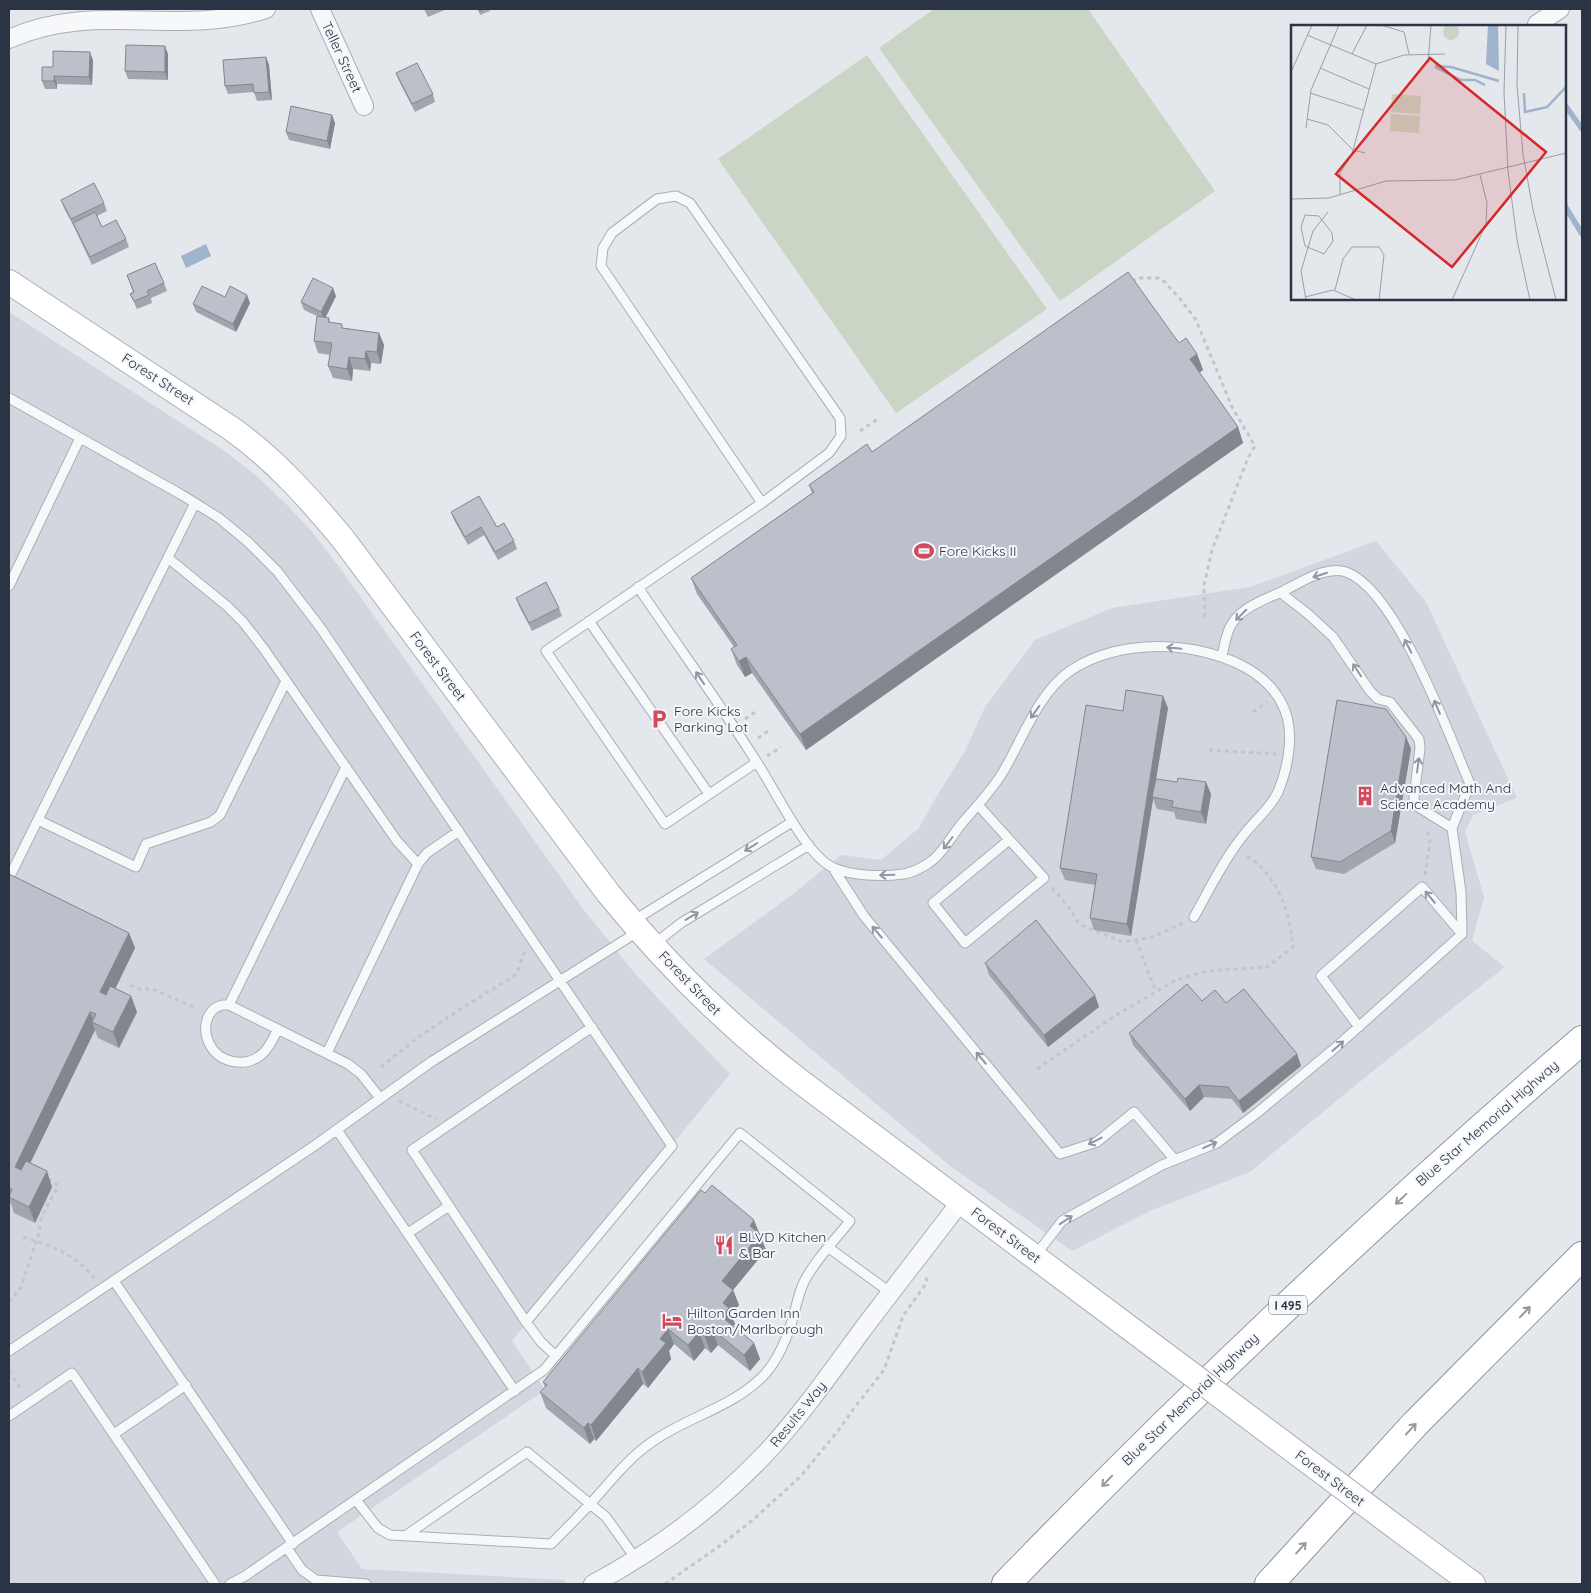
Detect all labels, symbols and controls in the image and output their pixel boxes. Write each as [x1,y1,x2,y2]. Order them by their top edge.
street label: Teller Street [318,19,366,96]
inset map [1291,25,1566,300]
street label: Forest Street [118,349,198,409]
sports icon: Fore Kicks II [913,540,935,562]
place label: Fore Kicks II [939,542,1017,560]
one-way arrow [1312,570,1328,580]
one-way arrow [1235,609,1247,621]
street label: Forest Street [406,628,470,705]
one-way arrow [1403,638,1413,653]
one-way arrow [1166,643,1182,653]
one-way arrow [1351,664,1361,678]
one-way arrow [695,671,705,685]
one-way arrow [1432,700,1442,715]
place label: Fore Kicks Parking Lot [674,702,748,736]
one-way arrow [1030,705,1040,719]
parking icon: Fore Kicks Parking Lot [648,708,670,730]
one-way arrow [1413,757,1423,773]
place label: Advanced Math And Science Academy [1380,779,1511,813]
building icon: Advanced Math And Science Academy [1354,785,1376,807]
one-way arrow [943,836,953,850]
one-way arrow [744,843,758,853]
one-way arrow [879,870,895,879]
one-way arrow [1425,891,1436,904]
one-way arrow [684,911,698,921]
one-way arrow [871,926,883,939]
street label: Forest Street [655,947,725,1019]
one-way arrow [1331,1040,1344,1051]
one-way arrow [975,1051,986,1064]
street label: Blue Star Memorial Highway [1412,1056,1562,1190]
one-way arrow [1088,1136,1103,1146]
one-way arrow [1202,1140,1217,1150]
one-way arrow [1395,1193,1408,1205]
street label: Forest Street [968,1203,1045,1267]
one-way arrow [1059,1214,1073,1225]
place label: BLVD Kitchen & Bar [739,1228,826,1262]
restaurant icon: BLVD Kitchen & Bar [713,1234,735,1256]
road number: I 495 [1269,1296,1307,1314]
place label: Hilton Garden Inn Boston/Marlborough [687,1304,823,1338]
one-way arrow [1519,1306,1531,1319]
hotel icon: Hilton Garden Inn Boston/Marlborough [661,1310,683,1332]
street label: Blue Star Memorial Highway [1118,1329,1262,1469]
street label: Results Way [766,1377,830,1451]
one-way arrow [1405,1422,1417,1435]
street label: Forest Street [1292,1446,1369,1510]
one-way arrow [1101,1474,1113,1486]
one-way arrow [1295,1542,1307,1555]

